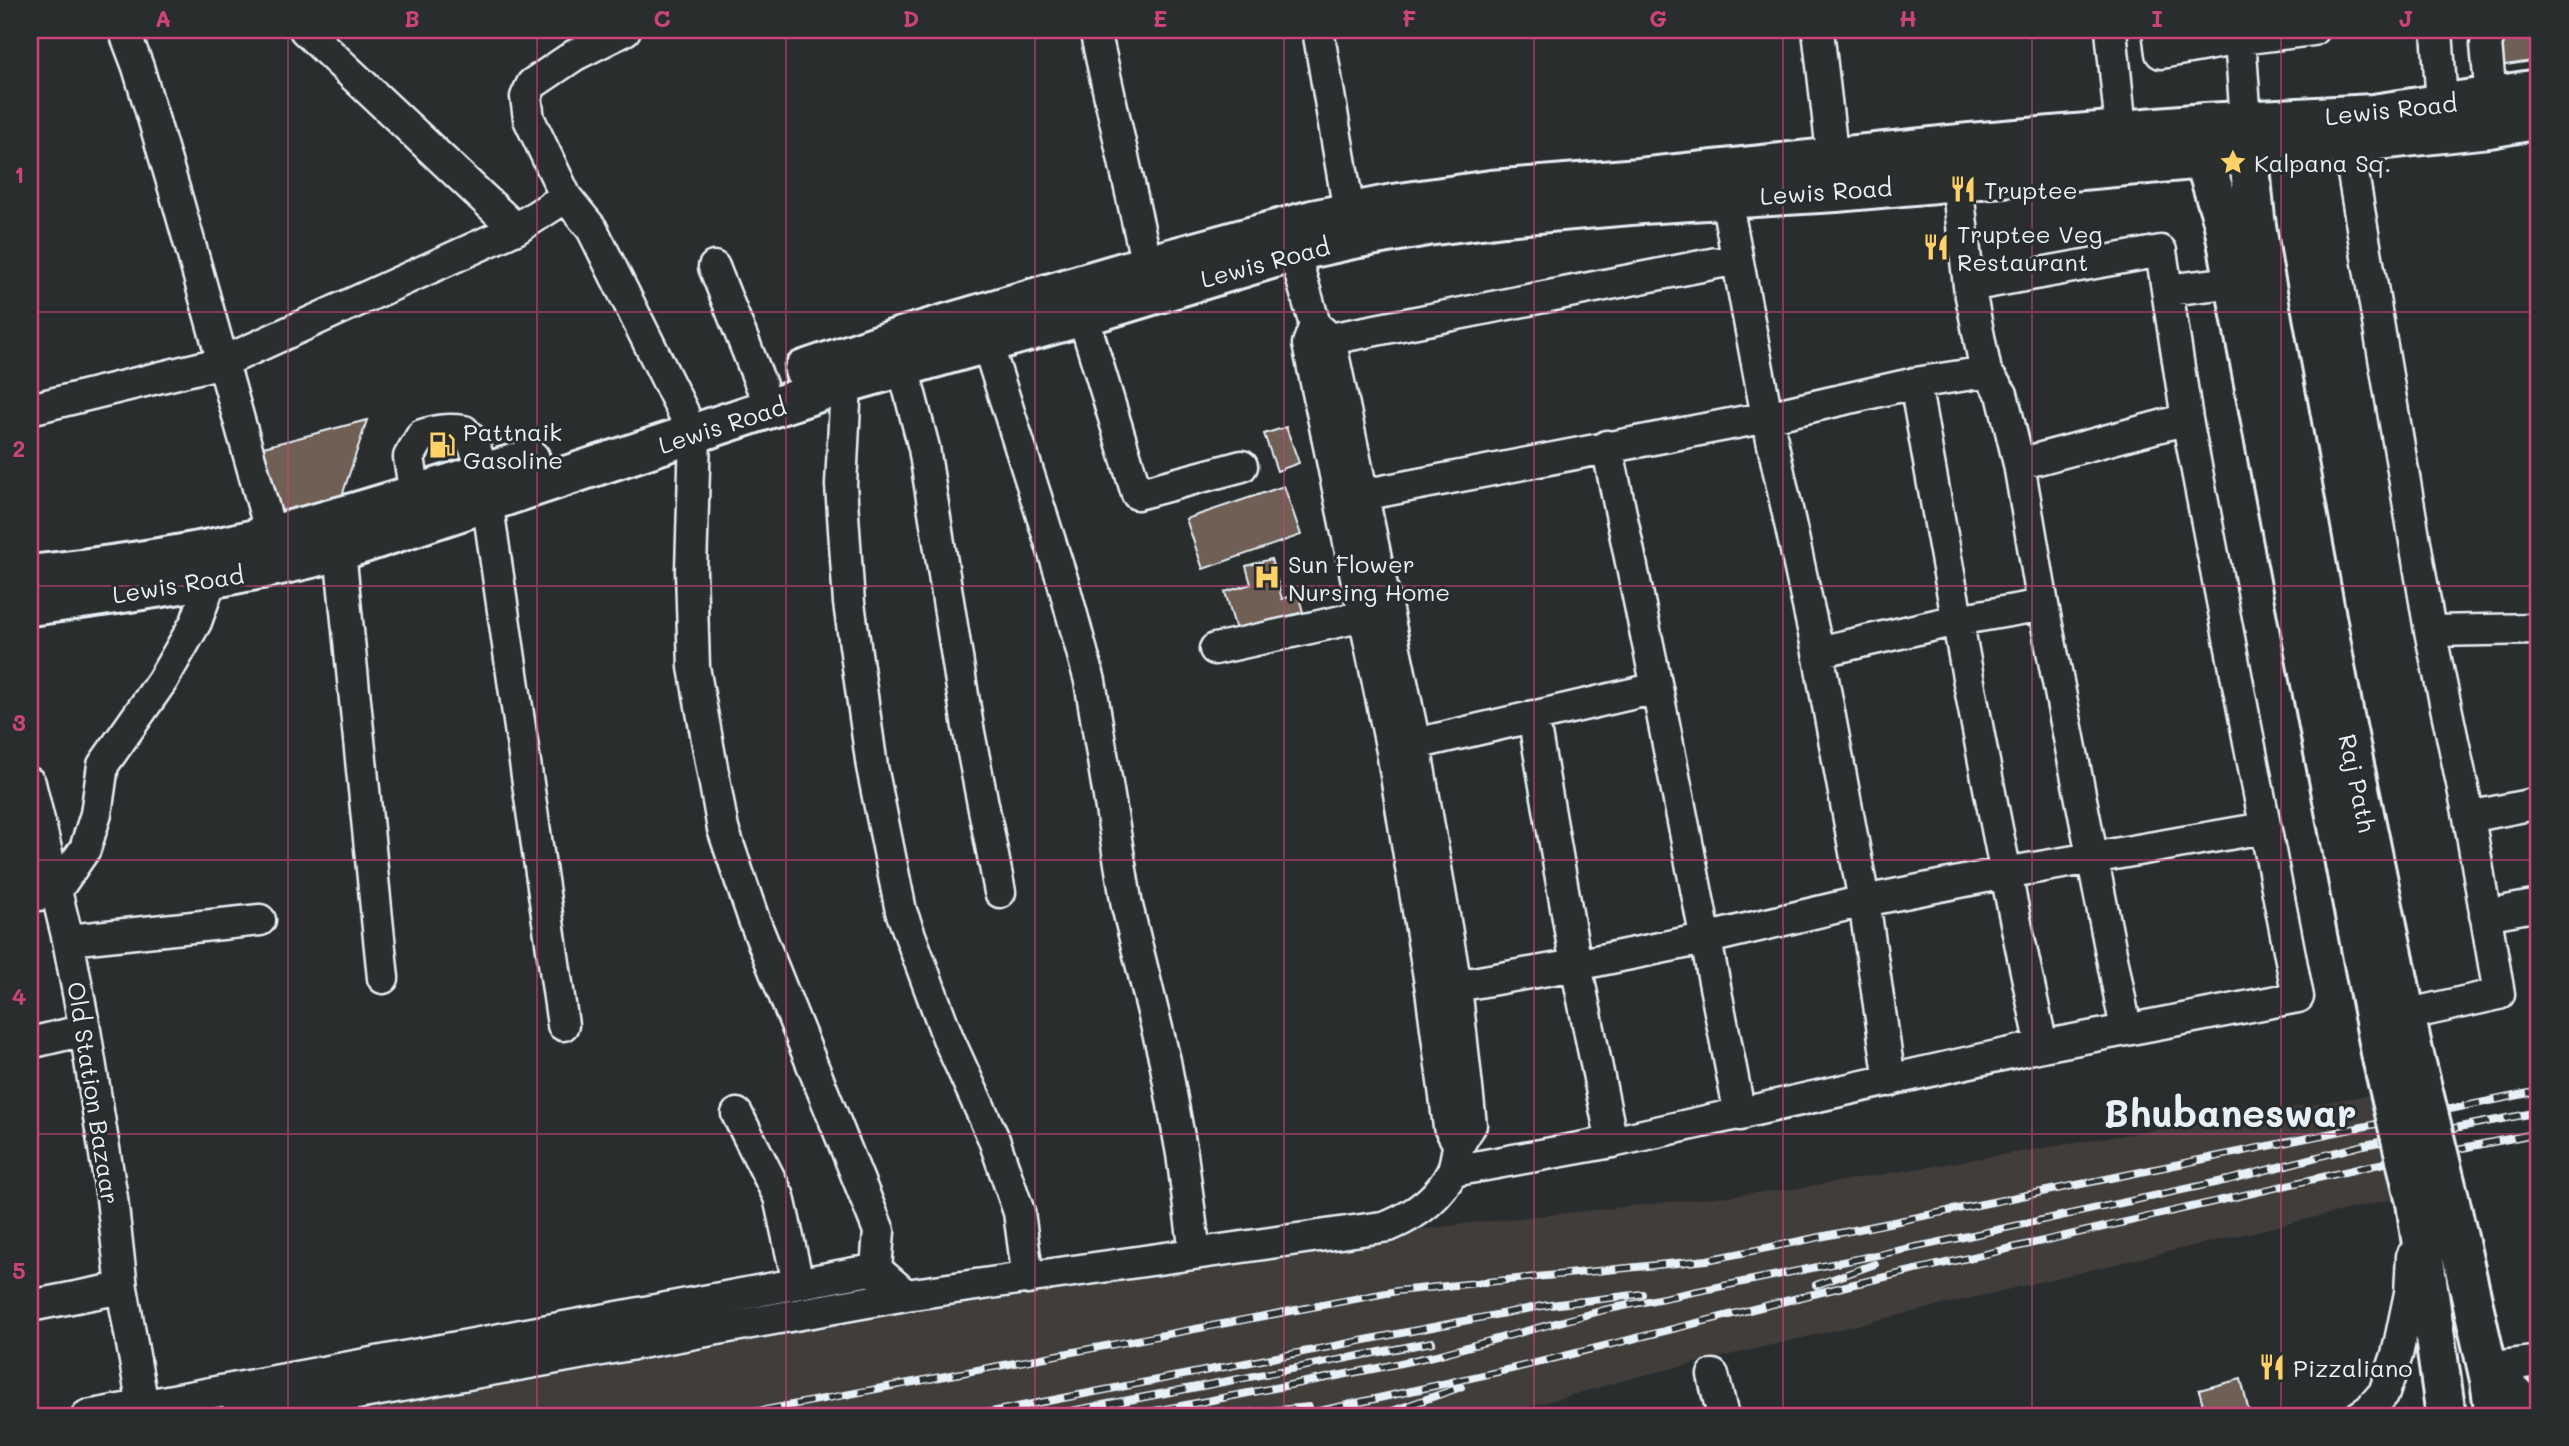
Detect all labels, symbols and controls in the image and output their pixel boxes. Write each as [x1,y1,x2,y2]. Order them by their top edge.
text: A [155,3,171,33]
text: B [404,3,420,33]
text: C [653,3,671,33]
text: D [903,3,919,33]
text: E [1153,3,1167,33]
text: F [1402,3,1416,33]
text: G [1649,3,1667,33]
text: H [1899,3,1917,33]
text: I [2151,3,2163,33]
text: J [2398,3,2414,33]
street label: Lewis Road [2323,87,2459,131]
place icon: Kalpana Sq. [2218,147,2248,177]
place label: Kalpana Sq. [2254,147,2391,178]
text: 1 [14,159,24,189]
street label: Lewis Road [1759,171,1893,211]
restaurant icon: Truptee [1948,174,1978,204]
place label: Truptee [1984,174,2078,205]
place label: Truptee Veg Restaurant [1957,218,2103,277]
street label: Lewis Road [1197,230,1333,294]
restaurant icon: Truptee Veg Restaurant [1921,232,1951,262]
street label: Lewis Road [654,390,790,460]
place label: Pattnaik Gasoline [463,416,563,475]
fuel station icon: Pattnaik Gasoline [427,430,457,460]
text: 2 [13,433,25,463]
place label: Sun Flower Nursing Home [1288,548,1450,607]
street label: Lewis Road [110,558,246,610]
hospital icon: Sun Flower Nursing Home [1252,562,1282,592]
text: 3 [12,707,26,737]
street label: Raj Path [2332,731,2384,835]
street label: Old Station Bazaar [61,979,127,1207]
text: 4 [12,981,26,1011]
district label: Bhubaneswar [2104,1087,2356,1137]
text: 5 [12,1255,26,1285]
restaurant icon: Pizzaliano [2257,1352,2287,1382]
place label: Pizzaliano [2293,1352,2413,1383]

